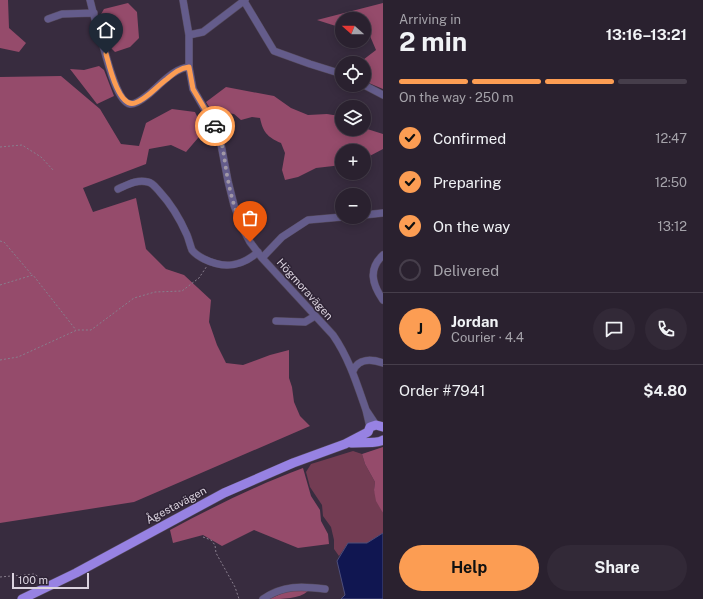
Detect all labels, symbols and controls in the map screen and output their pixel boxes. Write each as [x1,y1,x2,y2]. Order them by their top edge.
north arrow [335,12,371,48]
map controls [335,12,371,224]
text: Arriving in [399,12,461,27]
pin [89,13,123,54]
icon: home [95,19,117,41]
text: 2 min [399,26,467,57]
text: 13:16–13:21 [606,26,687,43]
button: locate [335,56,371,92]
text: On the way · 250 m [399,90,514,105]
button: layers [335,100,371,136]
courier [195,106,235,146]
icon: car [204,115,226,137]
icon: check [399,127,421,149]
text: Confirmed [433,130,506,147]
text: 12:47 [655,131,687,146]
button: + [335,144,371,180]
icon: check [399,171,421,193]
text: Preparing [433,174,502,191]
text: 12:50 [655,175,687,190]
button: − [335,188,371,224]
pin [233,201,267,242]
icon: bag [239,207,261,229]
icon: check [399,215,421,237]
text: On the way [433,218,510,235]
text: 13:12 [658,219,687,234]
street label: Högmoravägen [274,256,336,322]
text: Delivered [433,262,499,279]
button: chat [593,308,635,350]
button: phone [645,308,687,350]
text: Jordan [451,313,498,330]
text: J [417,320,423,337]
text: Courier · 4.4 [451,330,524,345]
text: Order #7941 [399,382,485,399]
text: $4.80 [643,382,687,399]
street label: Ågestavägen [143,483,208,526]
button: Help [399,545,539,591]
button: Share [547,545,687,591]
scale bar [12,571,89,590]
text: 100 m [18,574,48,586]

